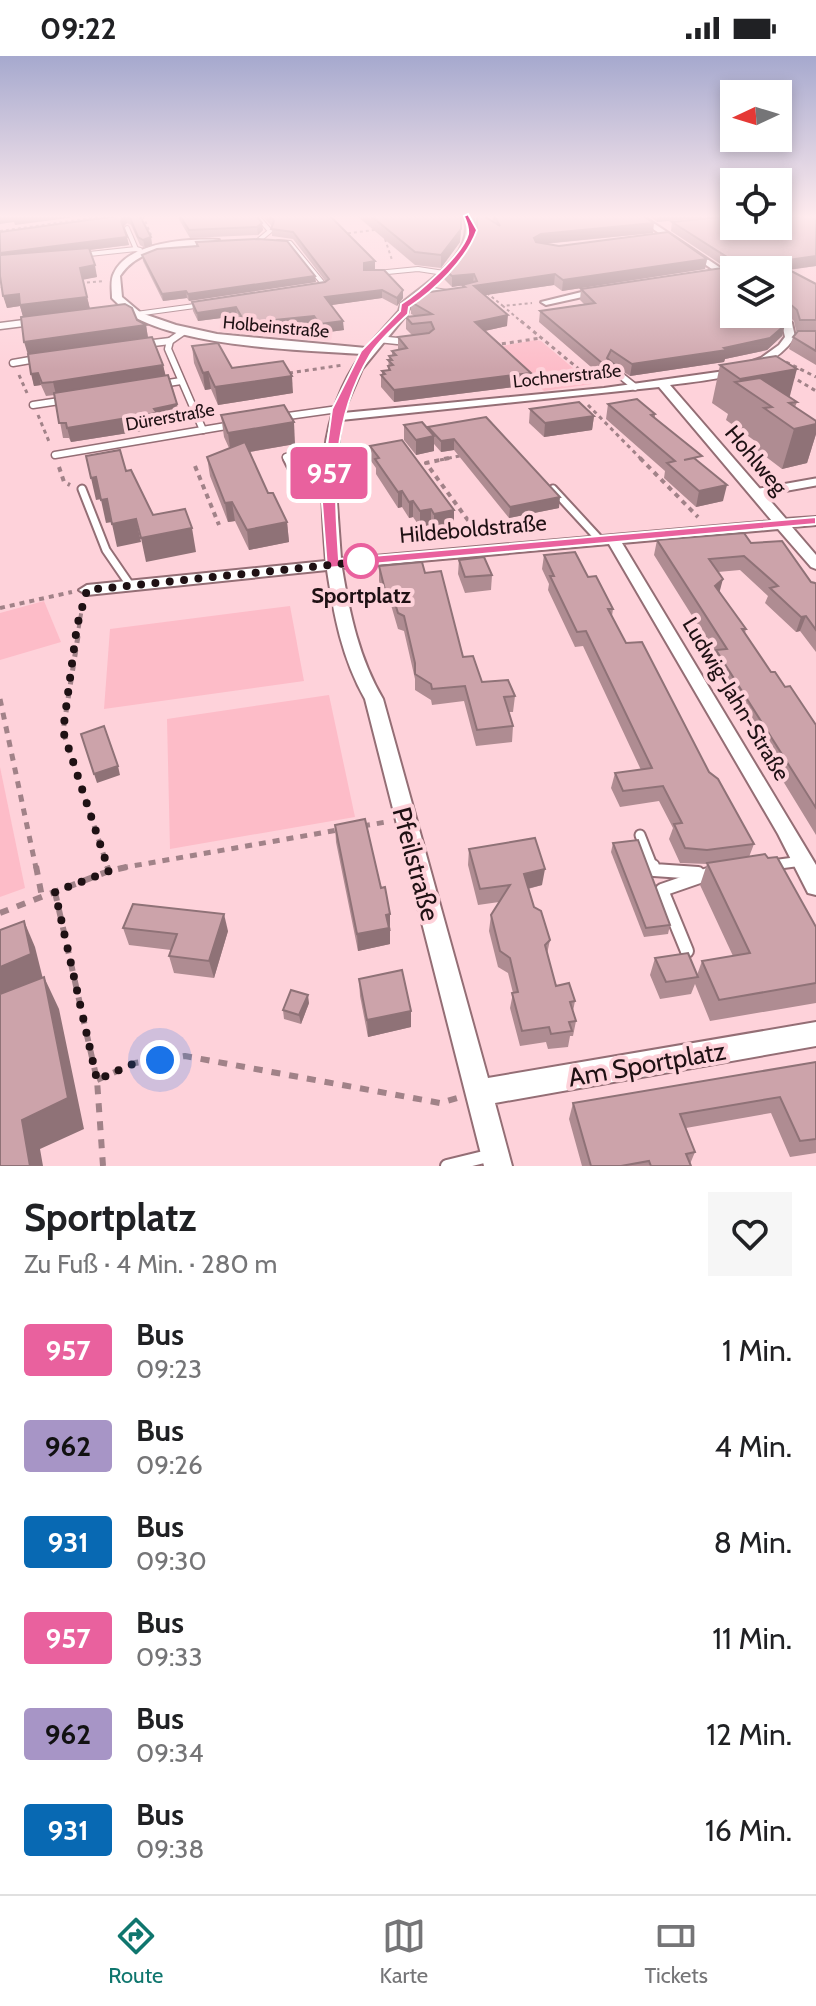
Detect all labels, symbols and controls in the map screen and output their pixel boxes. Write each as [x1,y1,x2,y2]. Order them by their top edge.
text: 09:22 [40,10,116,47]
north arrow [720,80,792,152]
map controls [720,80,792,328]
button: locate [720,168,792,240]
button: layers [720,256,792,328]
street label: Holbeinstraße [222,311,330,343]
street label: Lochnerstraße [512,359,622,393]
street label: Dürerstraße [124,398,216,436]
street label: Hohlweg [719,420,793,501]
line badge: 957 [283,447,375,499]
text: 957 [306,456,352,490]
street label: Hildeboldstraße [398,509,548,549]
marker: Sportplatz [344,544,378,578]
place label: Sportplatz [311,582,411,609]
street label: Ludwig-Jahn-Straße [677,612,795,786]
street label: Pfeilstraße [385,804,447,924]
street label: Am Sportplatz [566,1034,728,1094]
your location [140,1040,180,1080]
button: heart [708,1192,792,1276]
text: Sportplatz [24,1194,196,1241]
text: Zu Fuß · 4 Min. · 280 m [24,1248,277,1280]
text: Bus [136,1316,184,1353]
text: 1 Min. [722,1332,792,1369]
text: 957 [45,1333,91,1367]
text: 09:23 [136,1353,202,1385]
text: Bus [136,1412,184,1449]
text: 4 Min. [714,1428,792,1465]
text: 962 [45,1429,91,1463]
text: 09:26 [136,1449,203,1481]
text: Bus [136,1508,184,1545]
text: 8 Min. [714,1524,792,1561]
text: 931 [47,1525,89,1559]
text: 09:30 [136,1545,207,1577]
text: Bus [136,1604,184,1641]
text: 11 Min. [712,1620,792,1657]
text: 957 [45,1621,91,1655]
text: 09:33 [136,1641,202,1673]
text: Bus [136,1700,184,1737]
text: 12 Min. [706,1716,792,1753]
text: 962 [45,1717,91,1751]
text: 09:34 [136,1737,203,1769]
text: Bus [136,1796,184,1833]
text: 16 Min. [705,1812,792,1849]
text: 931 [47,1813,89,1847]
text: 09:38 [136,1833,204,1865]
tab: Route [108,1914,163,1989]
tab: Karte [380,1914,428,1989]
tab: Tickets [644,1914,708,1989]

